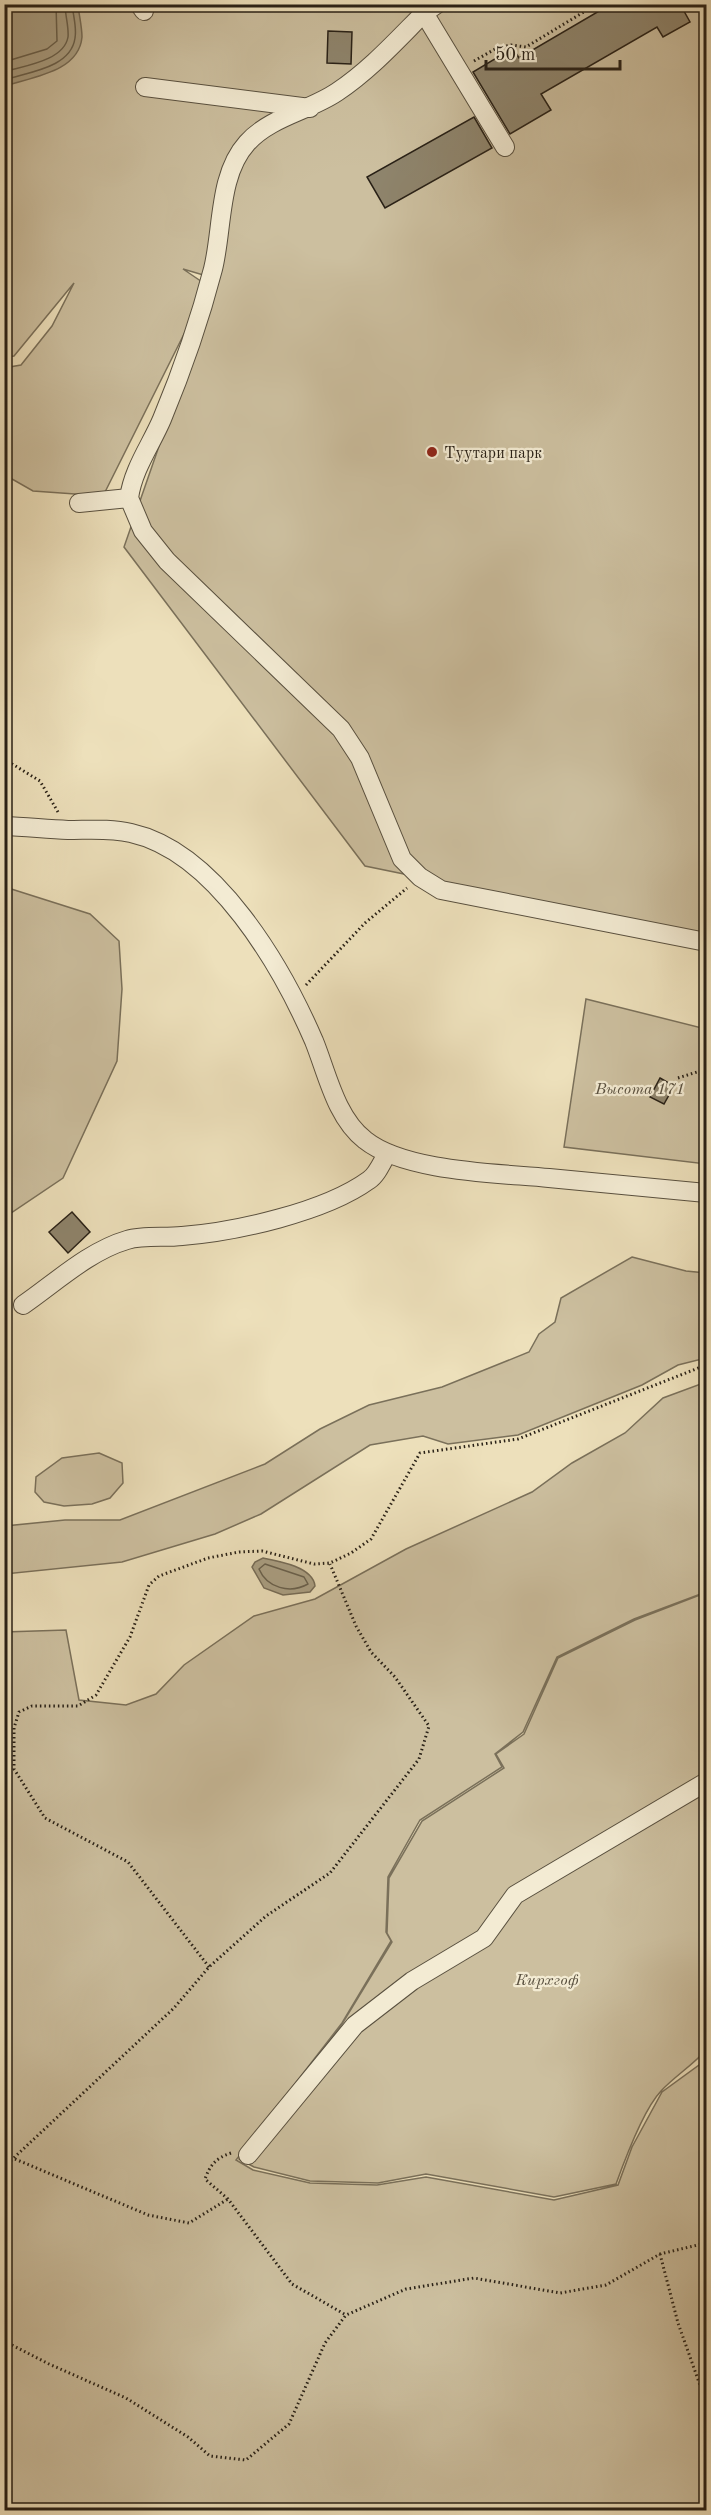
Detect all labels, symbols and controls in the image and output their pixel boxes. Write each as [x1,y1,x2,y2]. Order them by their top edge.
scale bar [486,33,620,71]
text: 50 m [495,46,535,64]
marker: Туутари парк [425,445,439,459]
place label: Туутари парк [444,446,542,462]
park label: Высота 171 [594,1082,685,1098]
park label: Кирхгоф [514,1973,579,1989]

